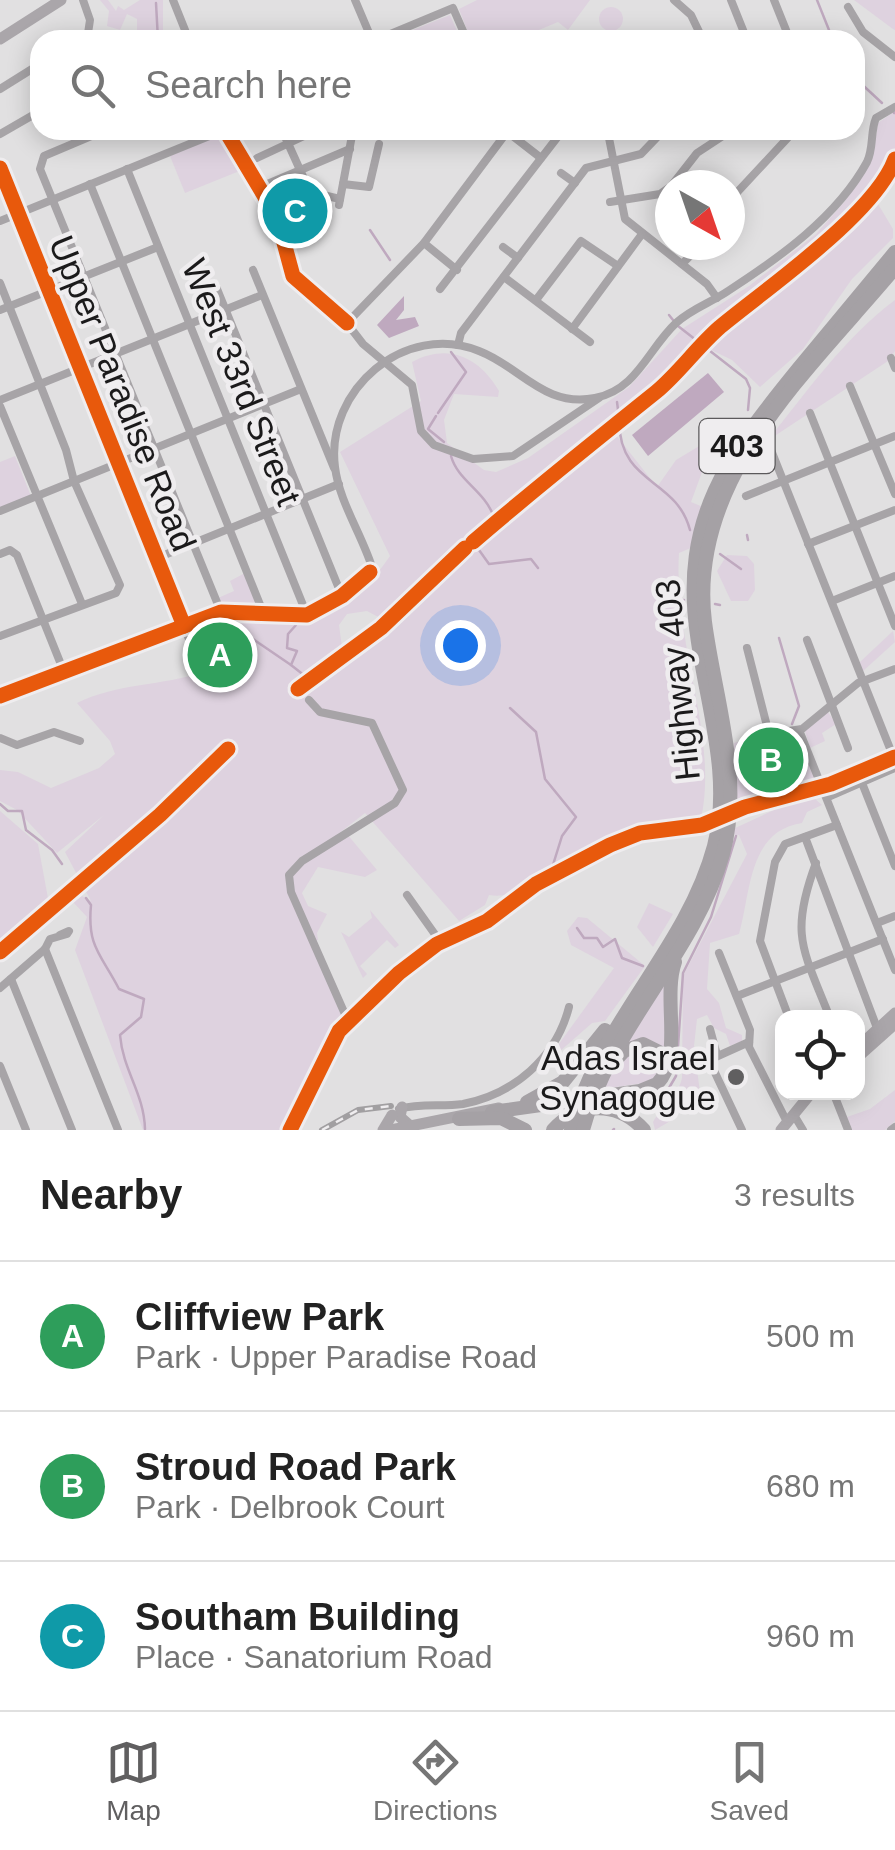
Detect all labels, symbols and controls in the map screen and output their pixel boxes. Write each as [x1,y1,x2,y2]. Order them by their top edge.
search box [30,30,865,140]
icon: search [65,58,120,113]
text: Search here [145,64,352,106]
north arrow [655,170,745,260]
pin: C [262,174,328,248]
street label: Upper Paradise Road [42,230,204,556]
street label: West 33rd Street [175,253,309,511]
road number: 403 [700,419,774,473]
street label: Highway 403 [647,577,707,783]
pin: A [188,618,252,692]
your location [435,620,486,671]
pin: B [738,722,804,798]
map controls [775,1010,865,1100]
button: locate [775,1010,865,1100]
place label: Adas Israel Synagogue [539,1038,716,1117]
marker: Adas Israel Synagogue [725,1066,747,1088]
text: Nearby [40,1171,182,1218]
text: 3 results [734,1177,855,1213]
text: Cliffview Park [135,1296,384,1338]
text: A [61,1318,84,1354]
text: 500 m [766,1318,855,1354]
text: Park · Upper Paradise Road [135,1339,537,1375]
text: Stroud Road Park [135,1446,456,1488]
text: B [61,1468,84,1504]
text: 680 m [766,1468,855,1504]
text: Park · Delbrook Court [135,1489,444,1525]
text: Southam Building [135,1596,460,1638]
text: C [61,1618,84,1654]
text: 960 m [766,1618,855,1654]
text: Place · Sanatorium Road [135,1639,493,1675]
tab: Map [106,1735,161,1827]
tab: Directions [373,1735,498,1827]
tab: Saved [710,1735,789,1827]

